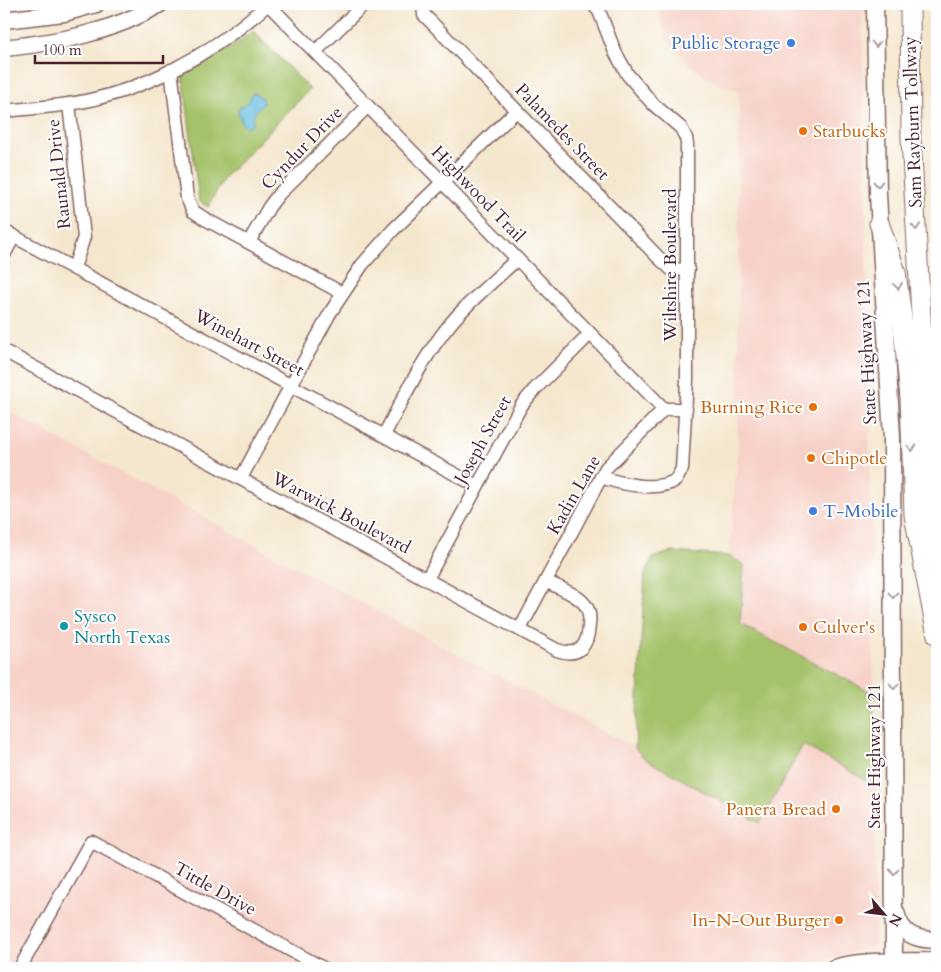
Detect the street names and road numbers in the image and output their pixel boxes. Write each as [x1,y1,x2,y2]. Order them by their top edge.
street label: Sam Rayburn Tollway [897,35,928,208]
street label: Palamedes Street [509,78,615,186]
street label: Cyndur Drive [256,101,348,195]
street label: Raunald Drive [41,118,77,230]
street label: Highwood Trail [425,140,531,248]
street label: Wiltshire Boulevard [658,188,683,343]
street label: State Highway 121 [851,279,883,425]
street label: Winehart Street [189,303,309,383]
street label: Joseph Street [447,391,518,491]
street label: Kadin Lane [541,451,607,539]
street label: Warwick Boulevard [266,465,415,560]
street label: State Highway 121 [862,683,887,829]
street label: Tittle Drive [169,856,261,922]

